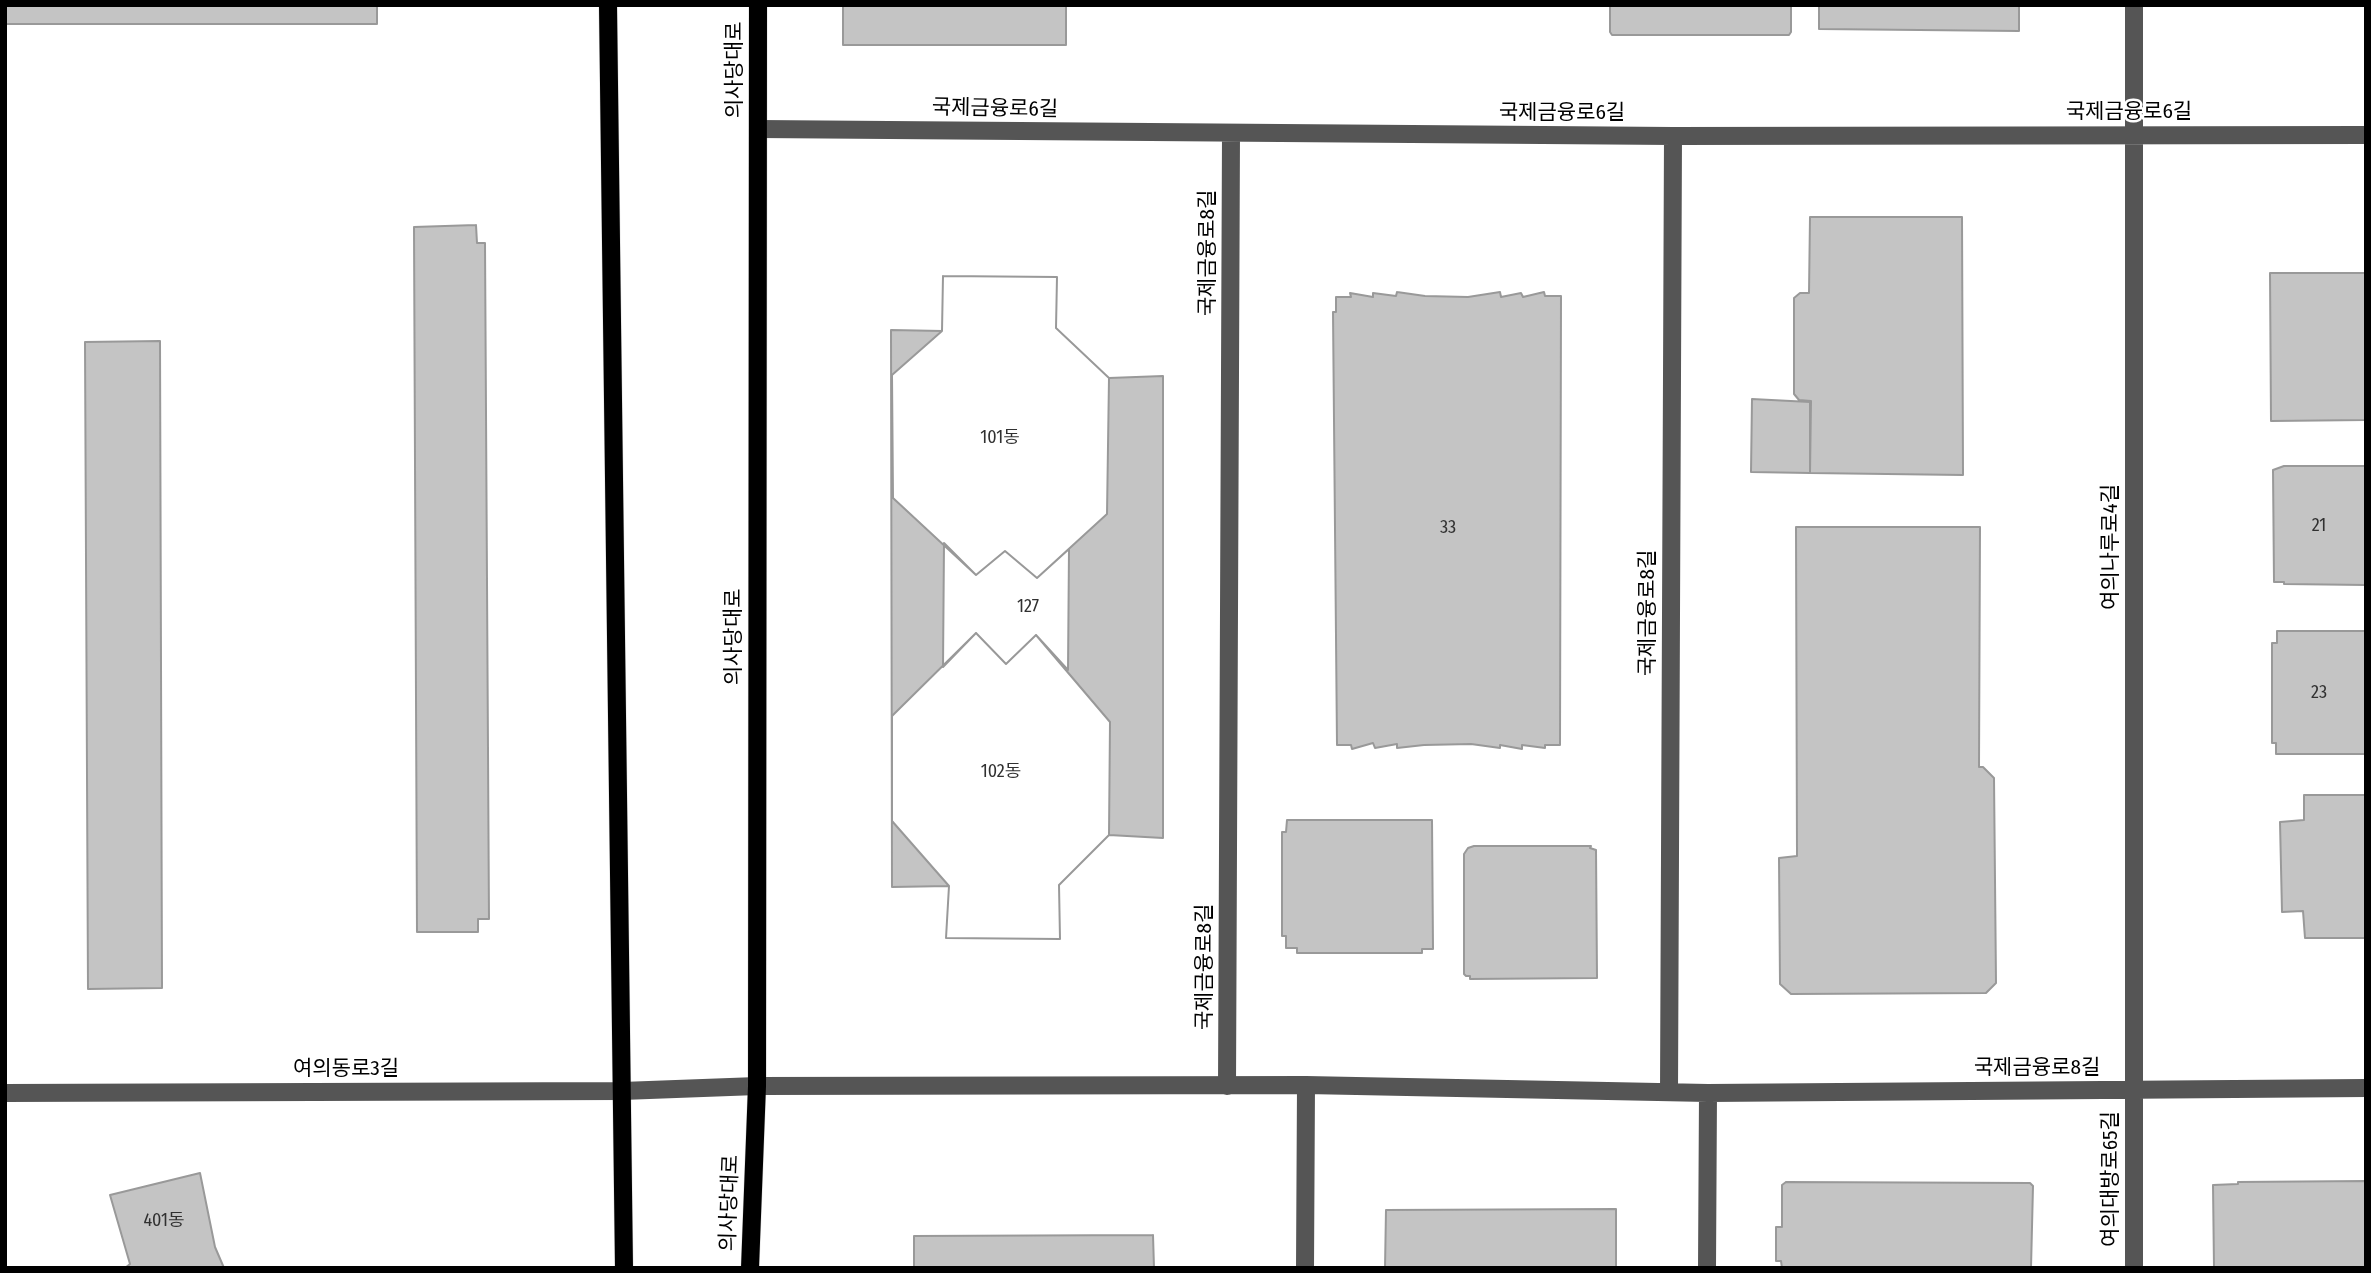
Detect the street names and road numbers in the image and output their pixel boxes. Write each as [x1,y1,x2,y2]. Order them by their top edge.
street label: 의사당대로 [722,22,748,118]
street label: 국제금융로6길 [932,95,1058,123]
street label: 국제금융로6길 [2066,99,2192,125]
street label: 국제금융로6길 [1499,100,1625,126]
street label: 국제금융로8길 [1195,190,1221,316]
street label: 여의나루로4길 [2098,484,2124,610]
street label: 국제금융로8길 [1635,550,1661,676]
street label: 의사당대로 [721,589,747,685]
street label: 국제금융로8길 [1192,904,1218,1030]
street label: 국제금융로8길 [1974,1055,2100,1081]
street label: 여의동로3길 [293,1056,399,1082]
street label: 여의대방로65길 [2098,1111,2124,1247]
street label: 의사당대로 [716,1154,744,1252]

